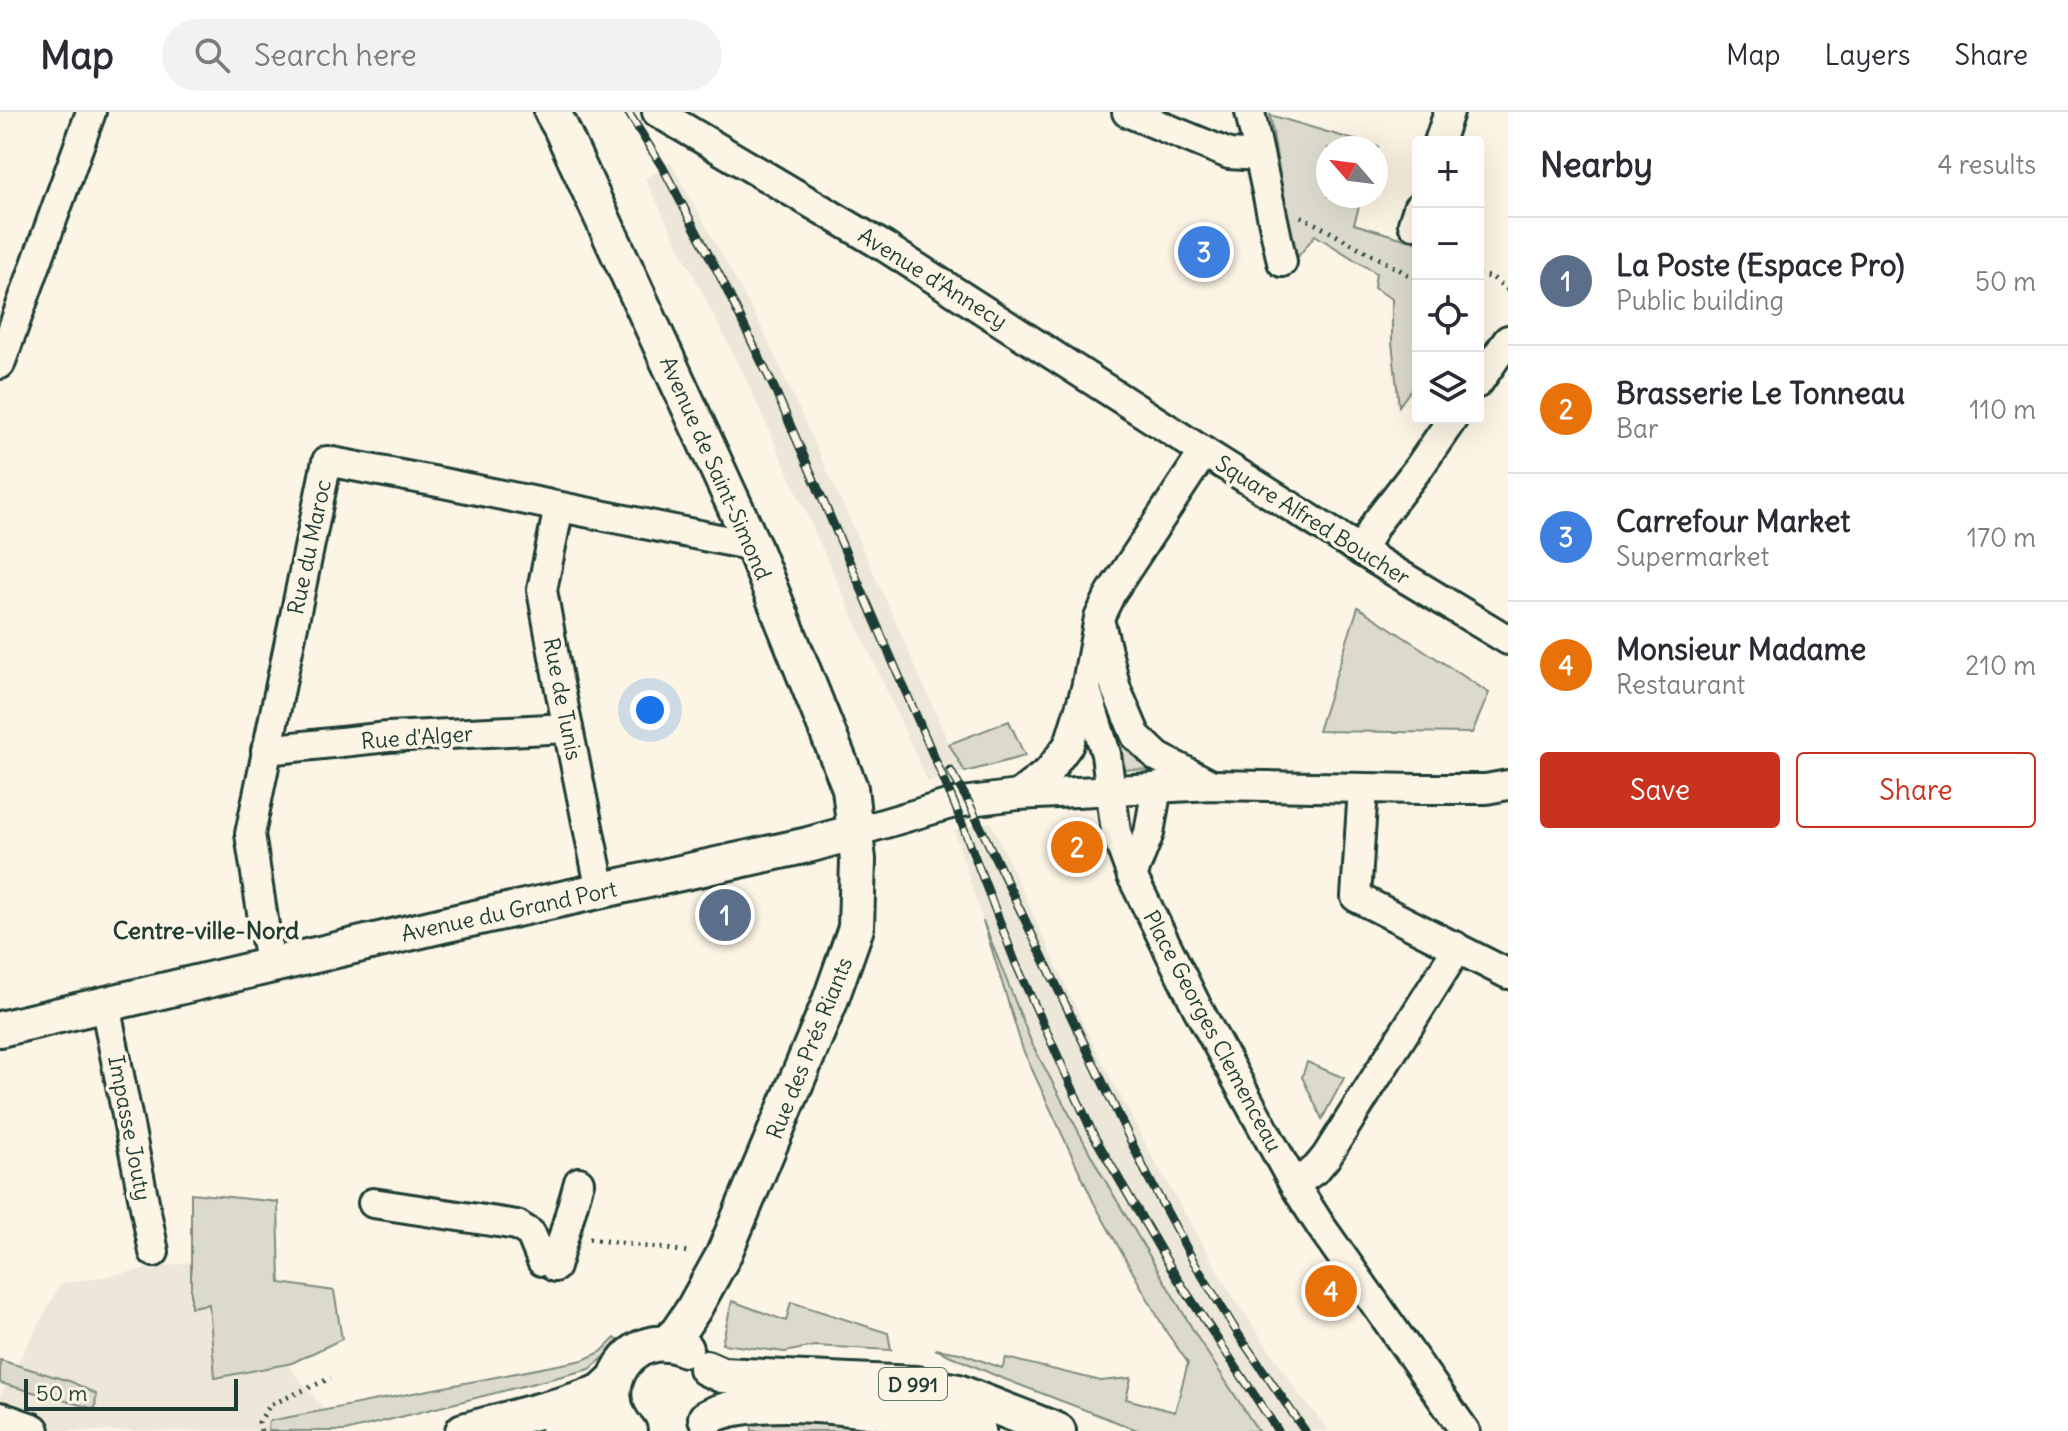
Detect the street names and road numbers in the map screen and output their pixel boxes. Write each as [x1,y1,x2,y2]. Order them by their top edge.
street label: Avenue d'Annecy [853,221,1013,335]
street label: Avenue de Saint-Simond [654,352,778,584]
street label: Square Alfred Boucher [1211,449,1415,591]
street label: Rue du Maroc [281,477,337,617]
street label: Rue de Tunis [537,635,589,763]
street label: Rue d'Alger [360,719,474,755]
street label: Avenue du Grand Port [399,874,619,948]
street label: Place Georges Clemenceau [1137,905,1289,1157]
street label: Rue des Prés Riants [760,953,858,1143]
street label: Impasse Jouty [102,1053,158,1203]
road number: D 991 [879,1368,947,1400]

